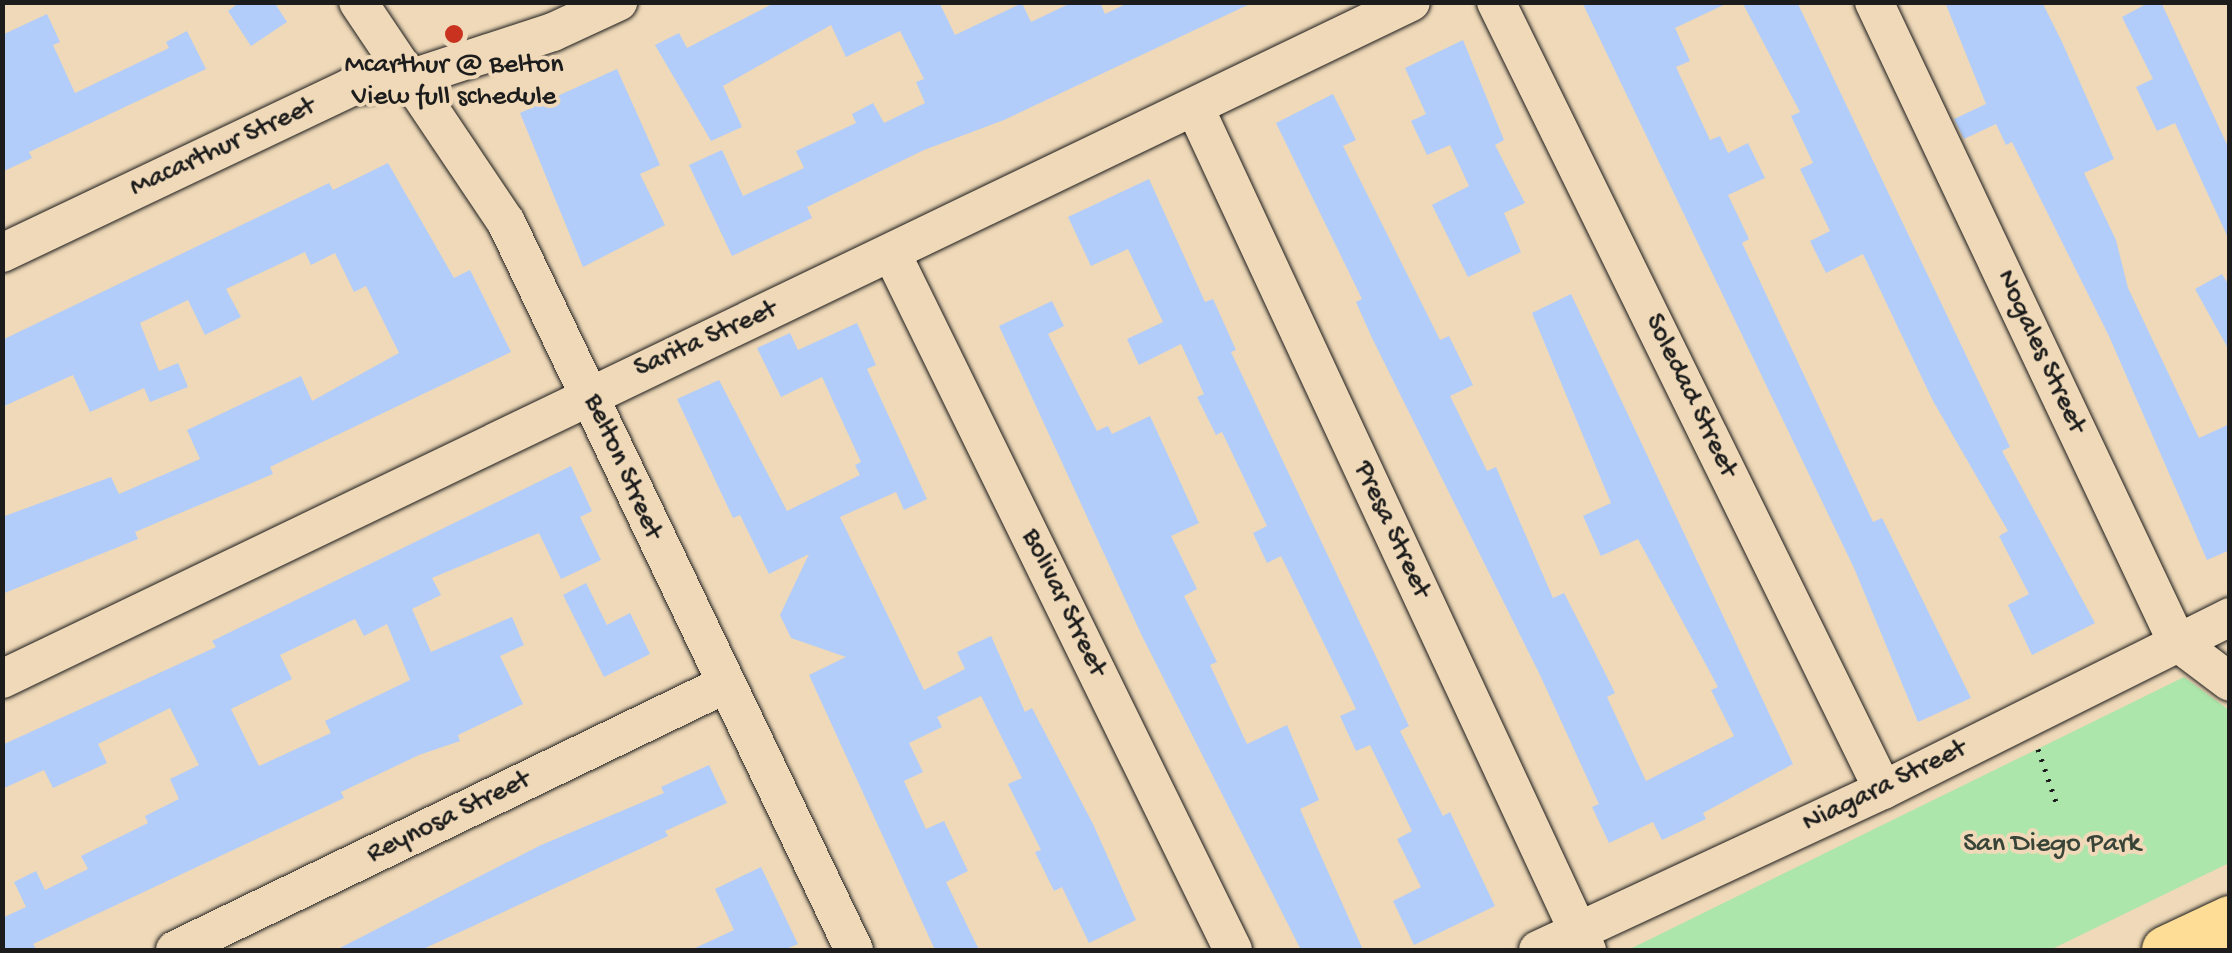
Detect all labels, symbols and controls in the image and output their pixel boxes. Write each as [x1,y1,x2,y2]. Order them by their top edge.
marker: Mcarthur @ Belton View full schedule [443,23,465,45]
place label: Mcarthur @ Belton View full schedule [344,49,564,115]
street label: Macarthur Street [125,90,321,206]
street label: Nogales Street [1987,265,2093,439]
street label: Sarita Street [629,294,783,386]
street label: Soledad Street [1636,309,1744,483]
street label: Belton Street [575,389,669,545]
street label: Presa Street [1345,456,1437,604]
street label: Bolivar Street [1013,524,1113,682]
street label: Niagara Street [1798,733,1972,841]
street label: Reynosa Street [362,764,536,872]
park label: San Diego Park [1963,828,2141,862]

